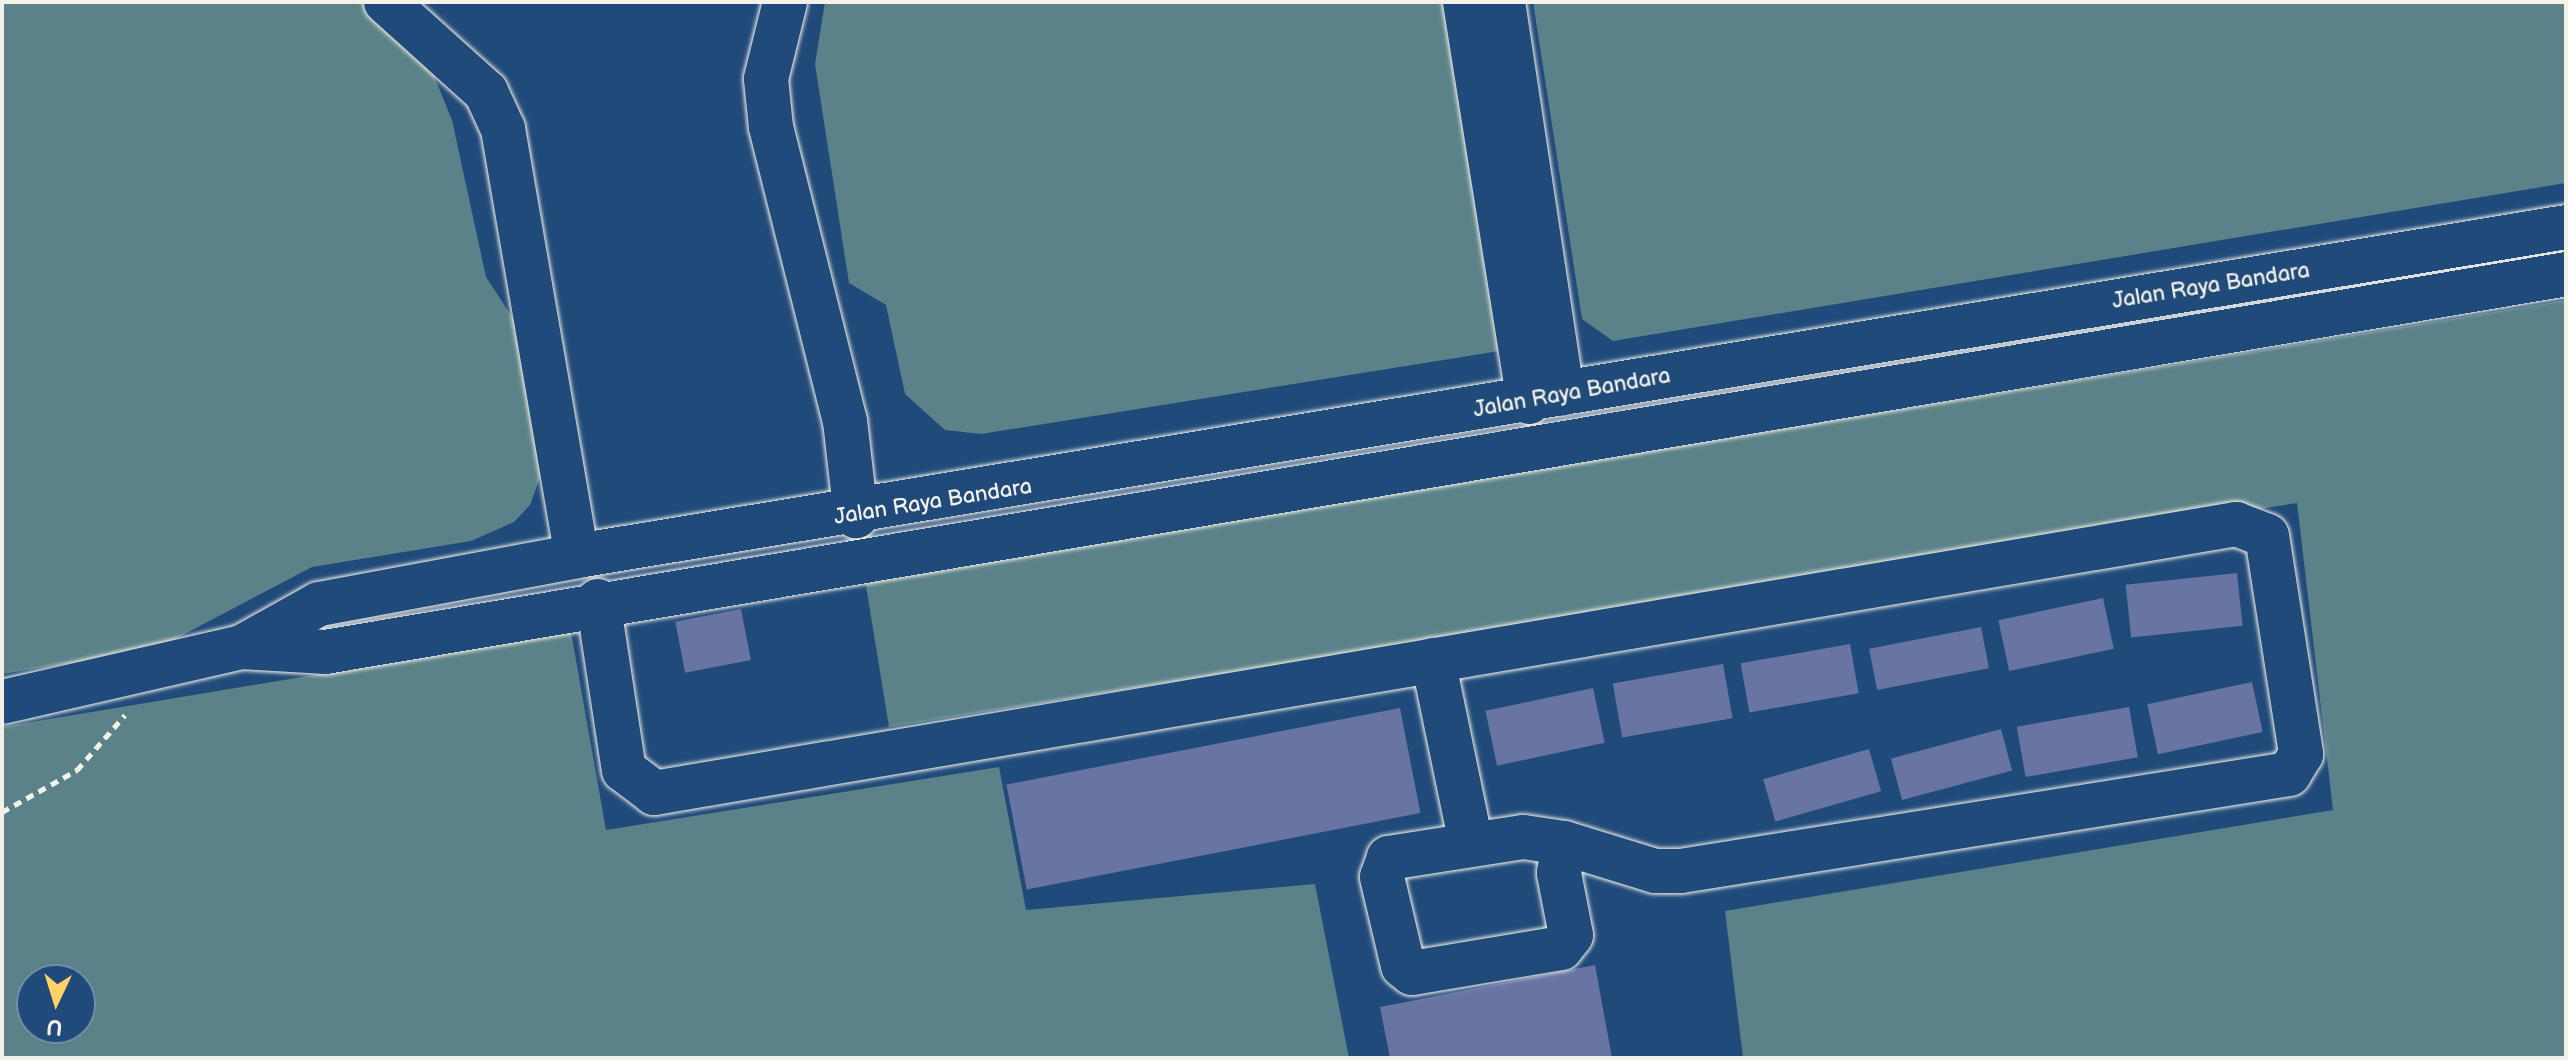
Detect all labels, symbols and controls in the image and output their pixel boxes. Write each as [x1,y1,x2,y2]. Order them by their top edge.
street label: Jalan Raya Bandara [2110,257,2312,315]
street label: Jalan Raya Bandara [1471,363,1673,423]
street label: Jalan Raya Bandara [832,473,1034,531]
north arrow [16,964,96,1044]
text: U [46,1012,63,1040]

